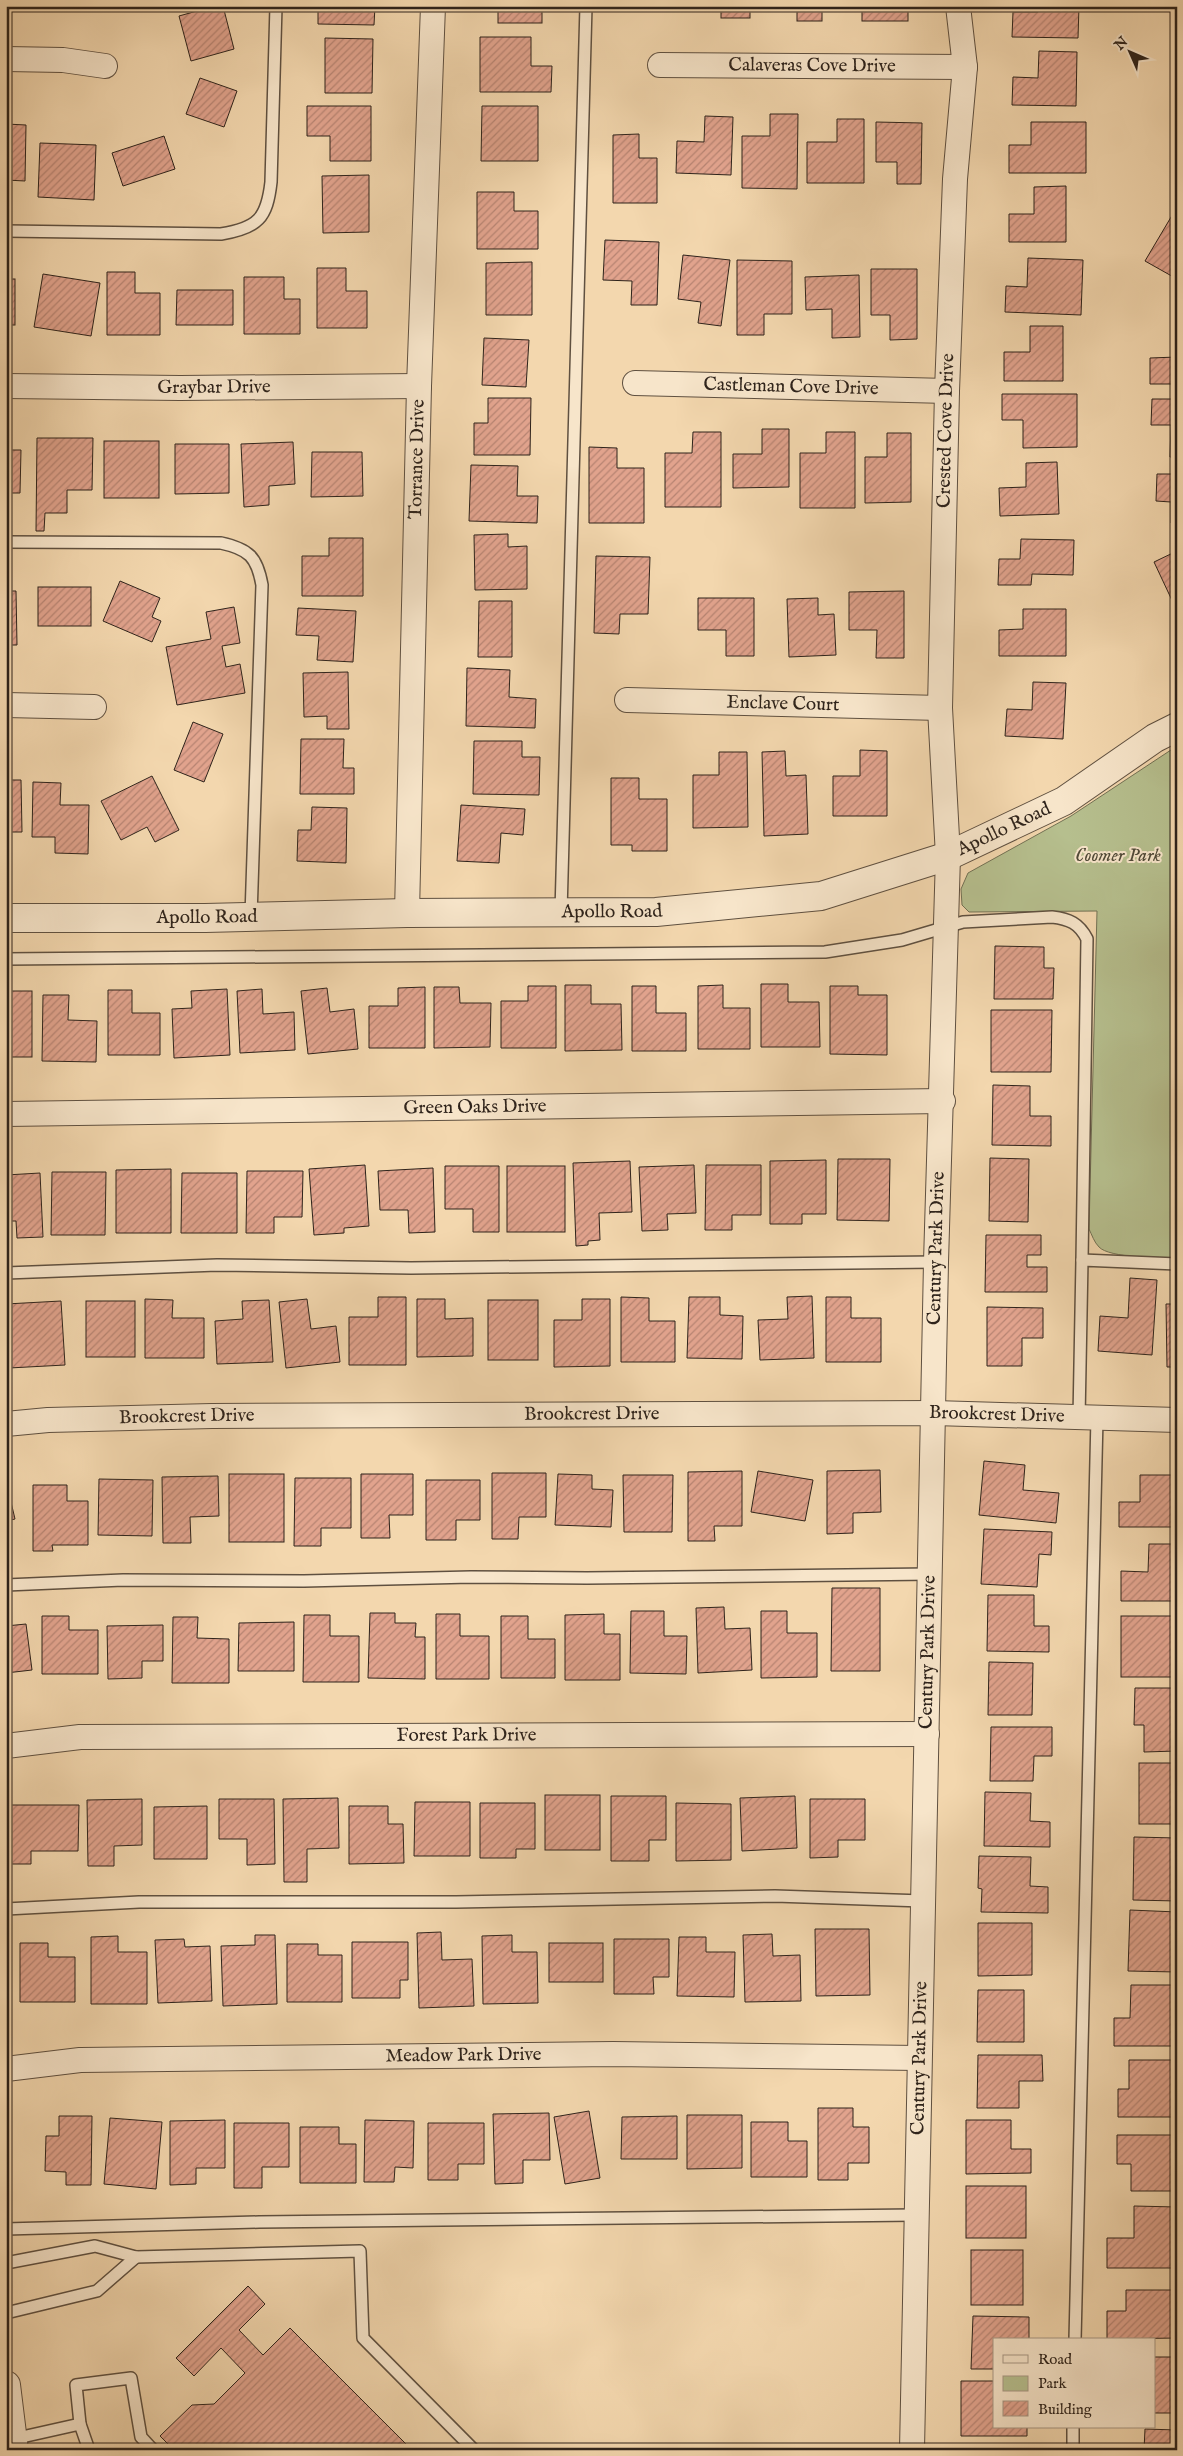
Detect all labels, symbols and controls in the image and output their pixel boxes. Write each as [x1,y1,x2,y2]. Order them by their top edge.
north arrow [1106,28,1156,78]
text: N [1110,33,1132,55]
street label: Calaveras Cove Drive [728,53,896,79]
street label: Crested Cove Drive [932,353,960,508]
street label: Castleman Cove Drive [703,373,879,401]
street label: Graybar Drive [157,375,271,400]
street label: Torrance Drive [404,399,431,519]
street label: Enclave Court [726,691,840,717]
street label: Apollo Road [952,797,1056,862]
park label: Coomer Park [1075,844,1161,868]
street label: Apollo Road [560,899,664,924]
street label: Apollo Road [155,905,259,930]
street label: Green Oaks Drive [403,1094,547,1120]
street label: Century Park Drive [923,1171,951,1325]
street label: Brookcrest Drive [929,1401,1065,1429]
street label: Brookcrest Drive [524,1402,660,1427]
street label: Brookcrest Drive [119,1404,255,1430]
street label: Century Park Drive [915,1575,942,1729]
street label: Forest Park Drive [396,1723,537,1748]
street label: Century Park Drive [906,1981,933,2135]
street label: Meadow Park Drive [385,2043,542,2069]
legend [993,2338,1156,2428]
text: Road [1038,2350,1073,2369]
text: Park [1038,2374,1068,2393]
text: Building [1038,2400,1093,2419]

